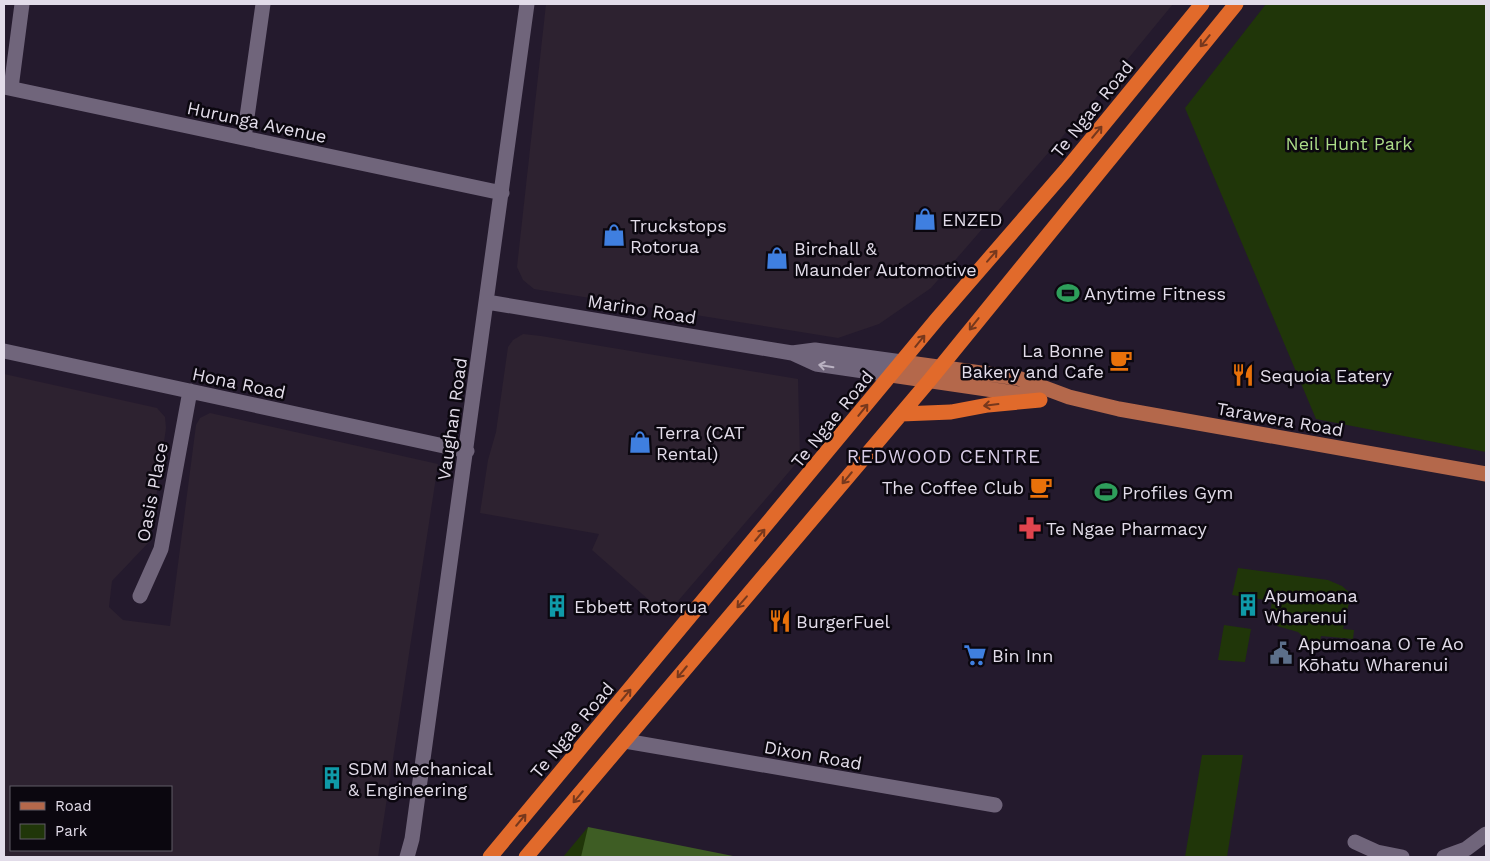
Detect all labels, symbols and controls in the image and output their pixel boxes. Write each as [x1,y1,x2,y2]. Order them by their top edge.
one-way arrow [1199,35,1210,48]
street label: Te Ngae Road [1047,56,1137,162]
street label: Hurunga Avenue [185,97,329,147]
one-way arrow [1092,126,1103,139]
park label: Neil Hunt Park [1286,133,1412,154]
shop icon: ENZED [912,206,938,232]
place label: ENZED [942,209,1003,230]
place label: Truckstops Rotorua [630,215,727,257]
shop icon: Truckstops Rotorua [601,222,627,248]
place label: Birchall & Maunder Automotive [794,238,977,280]
shop icon: Birchall & Maunder Automotive [764,245,790,271]
one-way arrow [987,250,998,263]
sports icon: Anytime Fitness [1055,280,1081,306]
place label: Anytime Fitness [1084,283,1226,304]
street label: Marino Road [586,290,698,328]
one-way arrow [968,317,979,330]
one-way arrow [914,334,925,347]
place label: La Bonne Bakery and Cafe [961,340,1104,382]
cafe icon: La Bonne Bakery and Cafe [1108,347,1134,373]
street label: Vaughan Road [433,356,471,482]
one-way arrow [818,360,834,370]
restaurant icon: Sequoia Eatery [1230,362,1256,388]
street label: Hona Road [190,363,288,403]
place label: Sequoia Eatery [1260,365,1392,386]
street label: Te Ngae Road [787,366,877,472]
street label: Tarawera Road [1215,398,1345,440]
one-way arrow [984,400,1000,410]
one-way arrow [858,403,869,416]
place label: Terra (CAT Rental) [656,422,745,464]
shop icon: Terra (CAT Rental) [627,429,653,455]
street label: Oasis Place [132,441,172,543]
district label: REDWOOD CENTRE [847,445,1041,468]
one-way arrow [841,472,852,485]
cafe icon: The Coffee Club [1028,474,1054,500]
place label: The Coffee Club [882,477,1024,498]
sports icon: Profiles Gym [1093,479,1119,505]
place label: Profiles Gym [1122,482,1233,503]
pharmacy icon: Te Ngae Pharmacy [1017,515,1043,541]
place label: Te Ngae Pharmacy [1046,518,1207,539]
one-way arrow [754,529,765,542]
place label: Apumoana Wharenui [1264,585,1358,627]
building icon: Apumoana Wharenui [1235,592,1261,618]
building icon: Ebbett Rotorua [544,593,570,619]
place label: Ebbett Rotorua [574,596,708,617]
one-way arrow [736,596,747,609]
restaurant icon: BurgerFuel [767,608,793,634]
place label: BurgerFuel [796,611,891,632]
place label: Apumoana O Te Ao Kōhatu Wharenui [1298,633,1464,675]
public building icon: Apumoana O Te Ao Kōhatu Wharenui [1268,640,1294,666]
supermarket icon: Bin Inn [962,642,988,668]
place label: Bin Inn [992,645,1053,666]
one-way arrow [677,666,688,679]
street label: Te Ngae Road [526,678,618,782]
one-way arrow [620,689,631,702]
street label: Dixon Road [762,736,864,774]
place label: SDM Mechanical & Engineering [348,758,493,800]
building icon: SDM Mechanical & Engineering [319,765,345,791]
legend [10,786,172,851]
one-way arrow [572,790,583,803]
text: Road [55,797,92,815]
one-way arrow [516,814,527,827]
text: Park [55,822,88,840]

